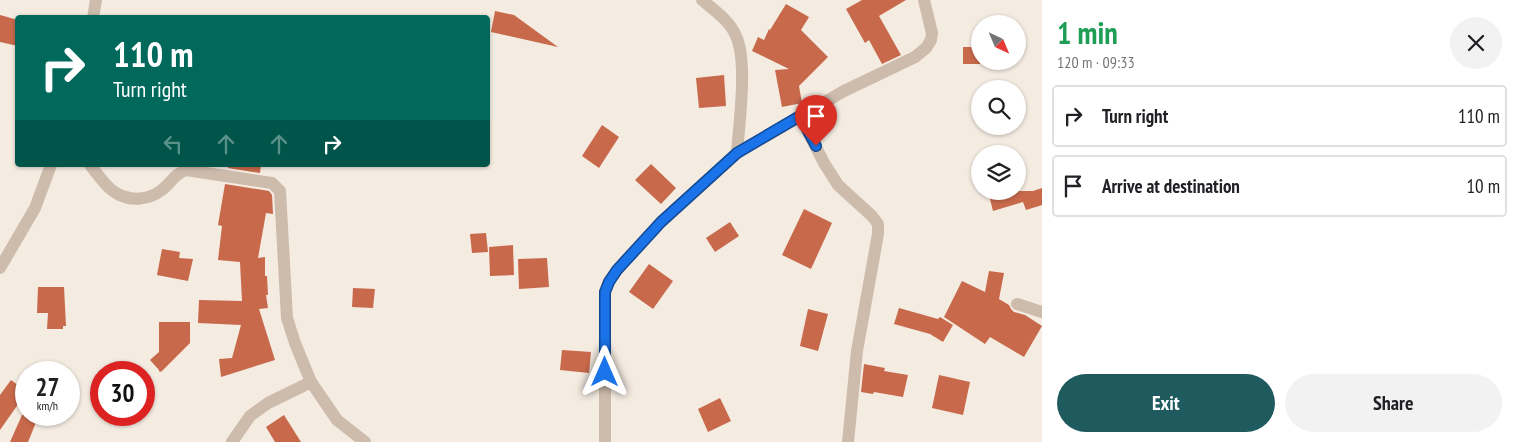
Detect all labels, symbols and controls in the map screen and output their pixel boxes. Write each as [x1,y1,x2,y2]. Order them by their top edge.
text: 1 min [1057,13,1118,52]
north arrow [971,15,1026,70]
map controls [971,15,1026,200]
button: close [1450,17,1502,69]
text: 110 m [113,31,194,77]
icon: right [30,35,95,100]
text: 120 m · 09:33 [1057,52,1135,72]
text: Turn right [113,75,187,103]
button: search [971,80,1026,135]
pin [795,95,837,146]
icon: arrive [802,102,830,130]
icon: right [1059,102,1087,130]
text: Turn right [1102,104,1168,128]
text: 110 m [1458,104,1500,128]
icon: left [159,130,187,158]
icon: ahead [212,130,240,158]
icon: ahead [265,130,293,158]
icon: right [318,130,346,158]
button: layers [971,145,1026,200]
icon: arrive [1059,172,1087,200]
text: Arrive at destination [1102,174,1240,198]
text: 10 m [1467,174,1500,198]
position arrow [578,345,630,397]
speed limit sign: 30 [90,361,155,426]
text: 27 [36,371,59,403]
button: Exit [1057,374,1275,432]
button: Share [1285,374,1502,432]
text: km/h [37,398,58,413]

